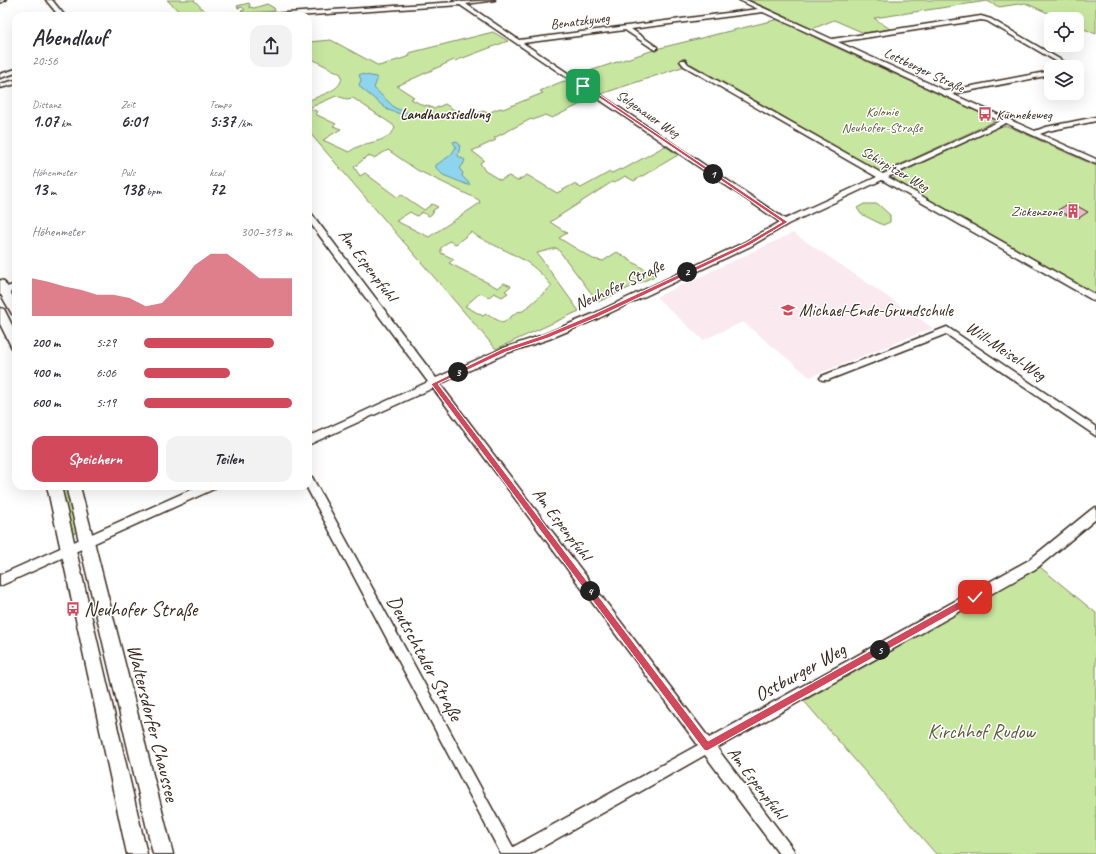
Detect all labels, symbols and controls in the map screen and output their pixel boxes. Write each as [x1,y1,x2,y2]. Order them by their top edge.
street label: Benatzkyweg [549,9,612,33]
map controls [1044,12,1084,100]
button: locate [1044,12,1084,52]
text: Abendlauf [32,24,107,52]
button: share [250,25,292,67]
street label: Lettberger Straße [881,44,968,97]
text: 20:56 [32,53,58,69]
button: layers [1044,60,1084,100]
pin [566,69,600,103]
icon: arrive [572,75,594,97]
street label: Selgenauer Weg [613,87,684,142]
text: Distanz [32,97,61,111]
text: Zeit [121,97,135,111]
text: Tempo [209,97,231,111]
park label: Kolonie Neuhofer-Straße [842,103,924,136]
district label: Landhaussiedlung [400,105,491,124]
bus stop icon: Künnekeweg [977,106,993,122]
place label: Künnekeweg [996,106,1053,123]
text: 1.07 [32,111,58,132]
text: 6:01 [121,111,147,132]
text: 5:37 [209,111,235,132]
text: km [58,116,72,130]
text: /km [235,116,252,130]
street label: Schirpitzer Weg [858,143,933,196]
pin: 1 [703,164,723,184]
text: Höhenmeter [32,165,77,179]
text: Puls [121,165,135,179]
text: kcal [209,165,224,179]
text: 1 [711,167,715,181]
text: 13 [32,179,47,200]
text: 138 [121,179,144,200]
text: 72 [209,179,225,200]
text: m [47,184,56,198]
text: bpm [144,184,161,198]
place label: Zickenzone [1011,203,1063,220]
building icon: Zickenzone [1065,203,1081,219]
text: Höhenmeter [32,224,85,240]
text: 300–313 m [241,224,292,240]
street label: Am Espenpfuhl [334,225,404,308]
street label: Neuhofer Straße [571,255,668,315]
pin: 2 [677,262,697,282]
text: 2 [685,265,689,279]
place label: Michael-Ende-Grundschule [799,300,954,321]
school or university icon: Michael-Ende-Grundschule [780,302,796,318]
street label: Will-Meisel-Weg [962,317,1051,386]
text: 200 m [32,335,60,351]
text: 5:29 [96,335,116,351]
pin: 3 [448,362,468,382]
text: 400 m [32,365,60,381]
text: 6:06 [96,365,116,381]
text: 3 [456,365,460,379]
text: 600 m [32,395,60,411]
text: 5:19 [96,395,116,411]
button: Speichern [32,436,158,482]
button: Teilen [166,436,292,482]
street label: Am Espenpfuhl [528,484,598,567]
pin [958,580,992,614]
pin: 4 [580,581,600,601]
text: 4 [588,584,592,598]
icon: check [964,586,986,608]
street label: Deutschtaler Straße [381,591,469,726]
place label: Neuhofer Straße [84,597,199,622]
bus stop icon: Neuhofer Straße [65,601,81,617]
street label: Ostburger Weg [750,636,851,707]
pin: 5 [870,640,890,660]
street label: Waltersdorfer Chaussee [121,642,185,805]
text: 5 [878,643,882,657]
park label: Kirchhof Rudow [928,719,1036,744]
street label: Am Espenpfuhl [723,743,793,826]

